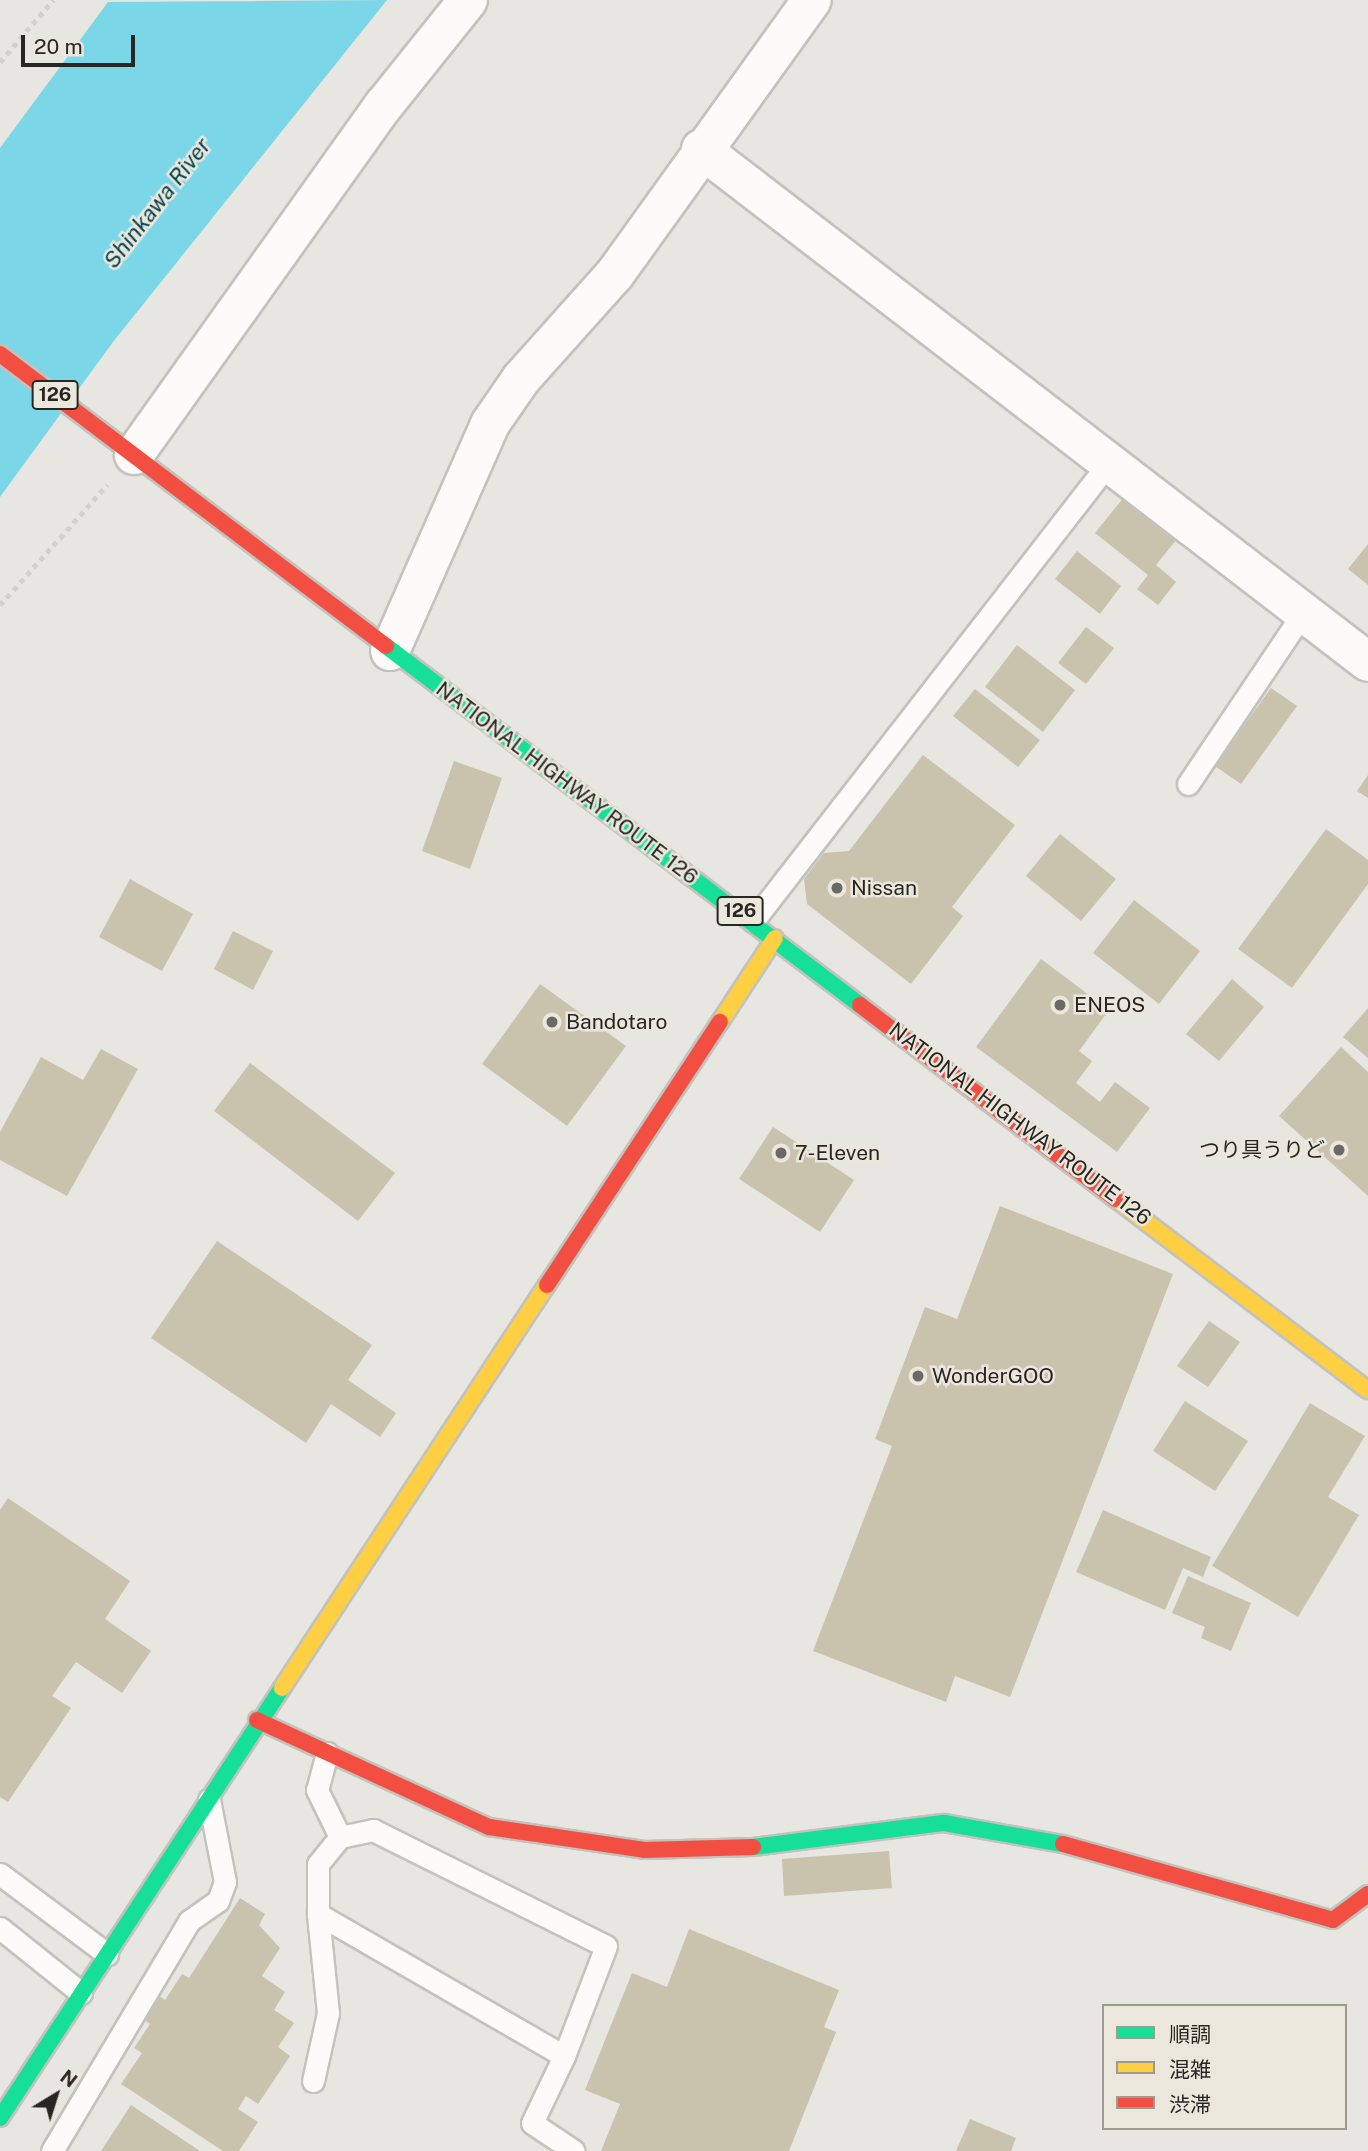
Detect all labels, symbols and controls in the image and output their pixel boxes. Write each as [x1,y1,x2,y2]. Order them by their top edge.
scale bar [24,21,138,65]
text: 20 m [34,34,83,59]
water label: Shinkawa River [98,132,216,274]
road number: 126 [30,380,80,410]
street label: NATIONAL HIGHWAY ROUTE 126 [431,676,703,890]
place label: Nissan [851,875,917,901]
marker: Nissan [829,880,845,896]
road number: 126 [716,896,764,926]
place label: ENEOS [1074,992,1145,1018]
marker: ENEOS [1052,997,1068,1013]
place label: Bandotaro [566,1009,667,1035]
marker: Bandotaro [544,1014,560,1030]
street label: NATIONAL HIGHWAY ROUTE 126 [884,1017,1156,1231]
place label: つり具うりど [1199,1137,1325,1163]
place label: 7-Eleven [795,1140,880,1166]
marker: つり具うりど [1331,1142,1347,1158]
marker: 7-Eleven [773,1145,789,1161]
place label: WonderGOO [932,1363,1054,1389]
marker: WonderGOO [910,1368,926,1384]
legend [1102,2004,1347,2130]
text: 順調 [1169,2022,1211,2047]
text: 混雑 [1169,2057,1211,2082]
north arrow [21,2060,91,2130]
text: N [56,2065,82,2092]
text: 渋滞 [1169,2092,1211,2117]

